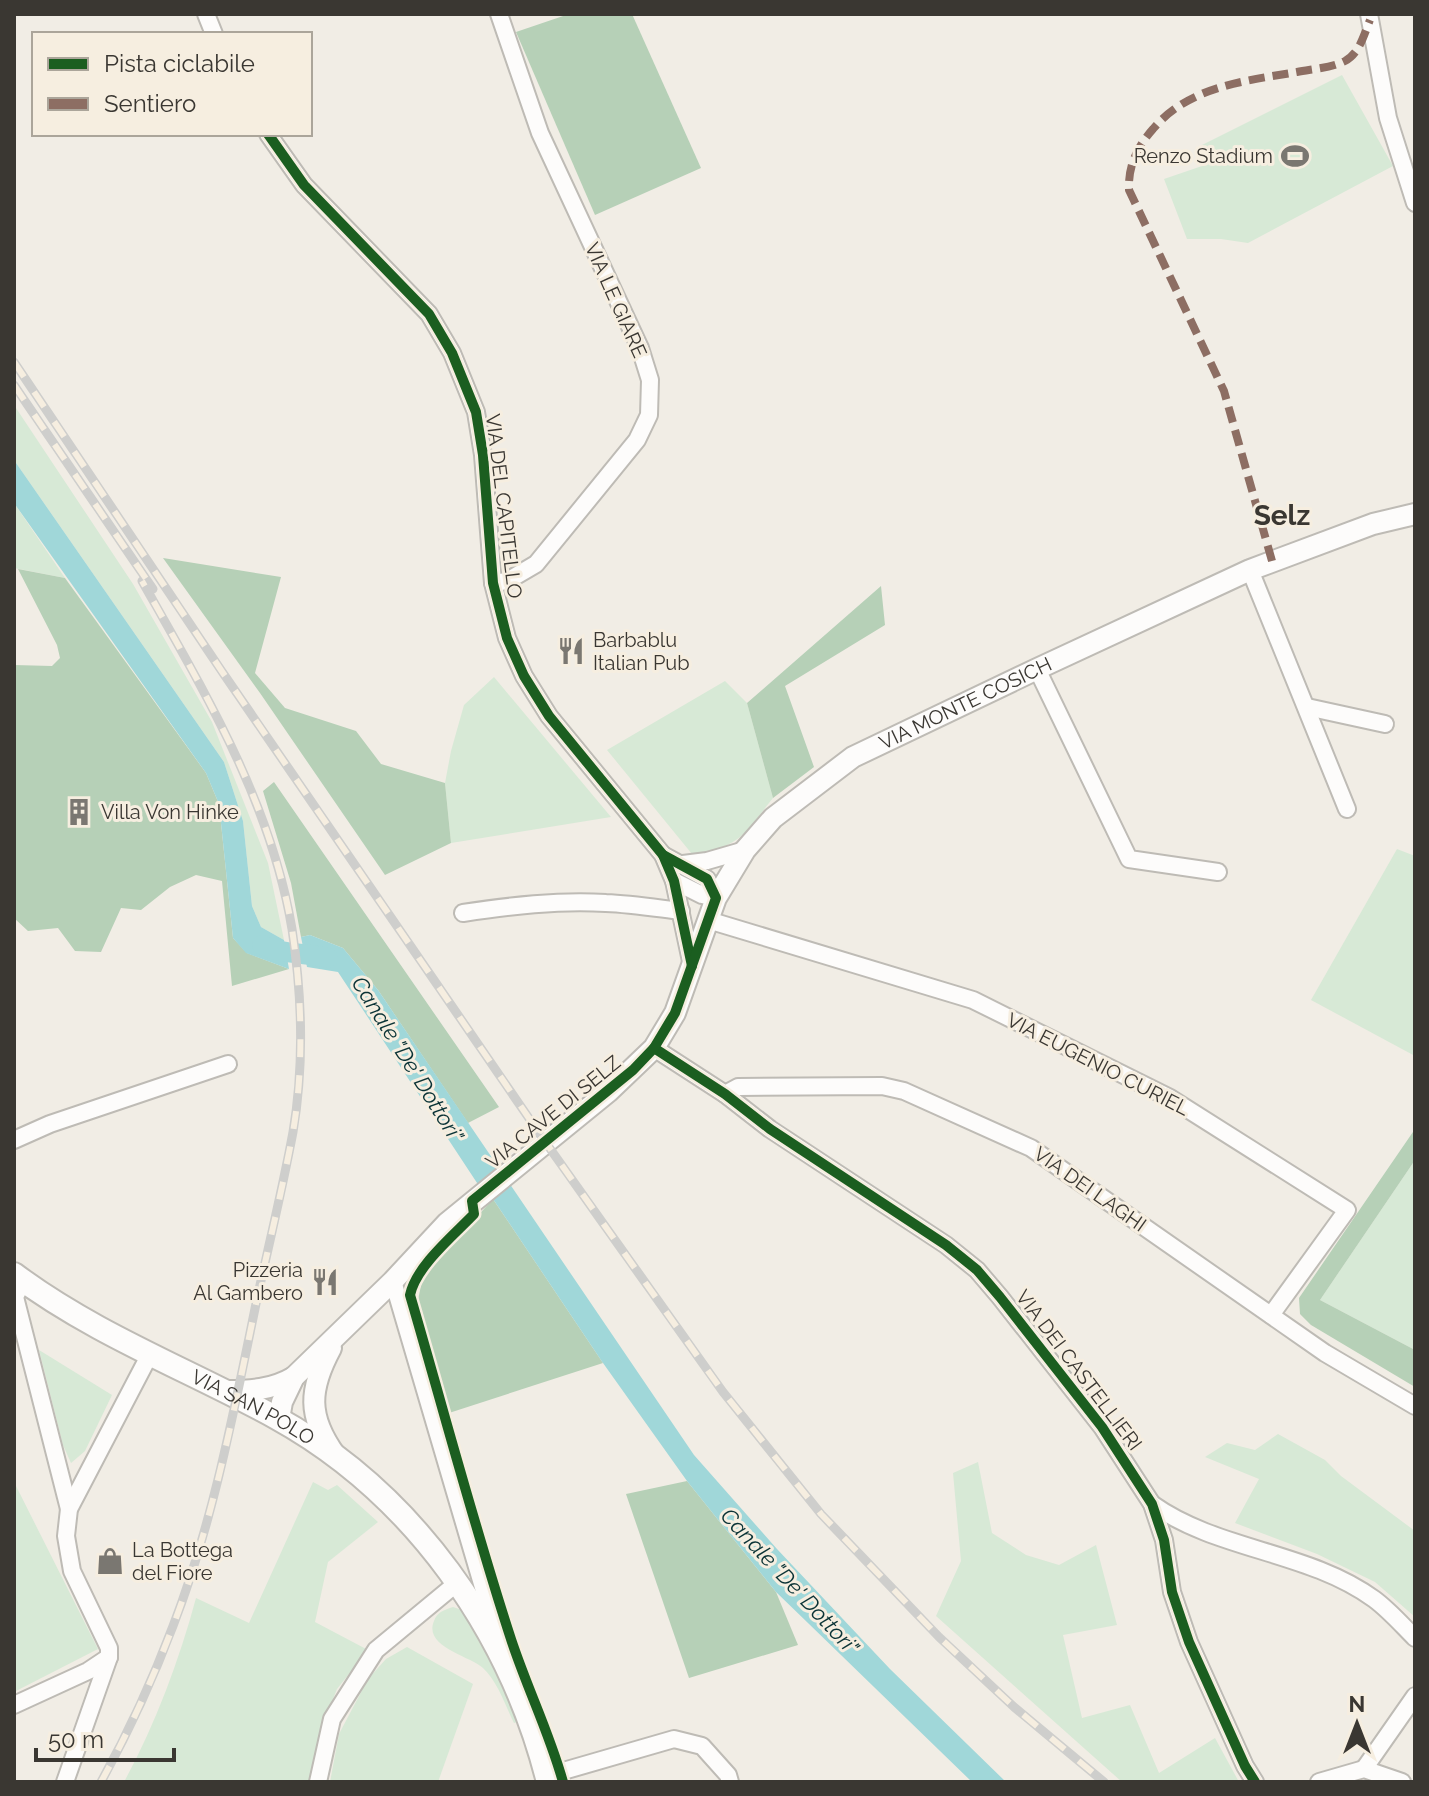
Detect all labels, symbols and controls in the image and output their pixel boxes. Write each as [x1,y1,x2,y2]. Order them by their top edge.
legend [32,32,312,136]
text: Pista ciclabile [104,49,255,78]
text: Sentiero [104,89,196,118]
sports icon: Renzo Stadium [1280,141,1310,171]
place label: Renzo Stadium [1134,144,1273,168]
street label: VIA LE GIARE [580,239,652,361]
street label: VIA DEL CAPITELLO [481,412,527,600]
district label: Selz [1254,499,1310,532]
place label: Barbablu Italian Pub [593,628,690,675]
restaurant icon: Barbablu Italian Pub [556,636,586,666]
street label: VIA MONTE COSICH [875,652,1055,755]
building icon: Villa Von Hinke [64,797,94,827]
place label: Villa Von Hinke [101,800,239,824]
water label: Canale "De' Dottori" [347,971,470,1147]
street label: VIA EUGENIO CURIEL [1003,1008,1194,1121]
street label: VIA CAVE DI SELZ [481,1050,625,1174]
street label: VIA DEI LAGHI [1029,1141,1151,1237]
place label: Pizzeria Al Gambero [193,1258,303,1305]
restaurant icon: Pizzeria Al Gambero [310,1267,340,1297]
street label: VIA DEI CASTELLIERI [1011,1285,1147,1455]
street label: VIA SAN POLO [188,1365,319,1450]
water label: Canale "De' Dottori" [716,1503,865,1660]
place label: La Bottega del Fiore [132,1538,233,1585]
shop icon: La Bottega del Fiore [95,1546,125,1576]
north arrow [1317,1684,1397,1764]
text: N [1349,1691,1365,1717]
scale bar [36,1712,174,1762]
text: 50 m [48,1725,104,1754]

